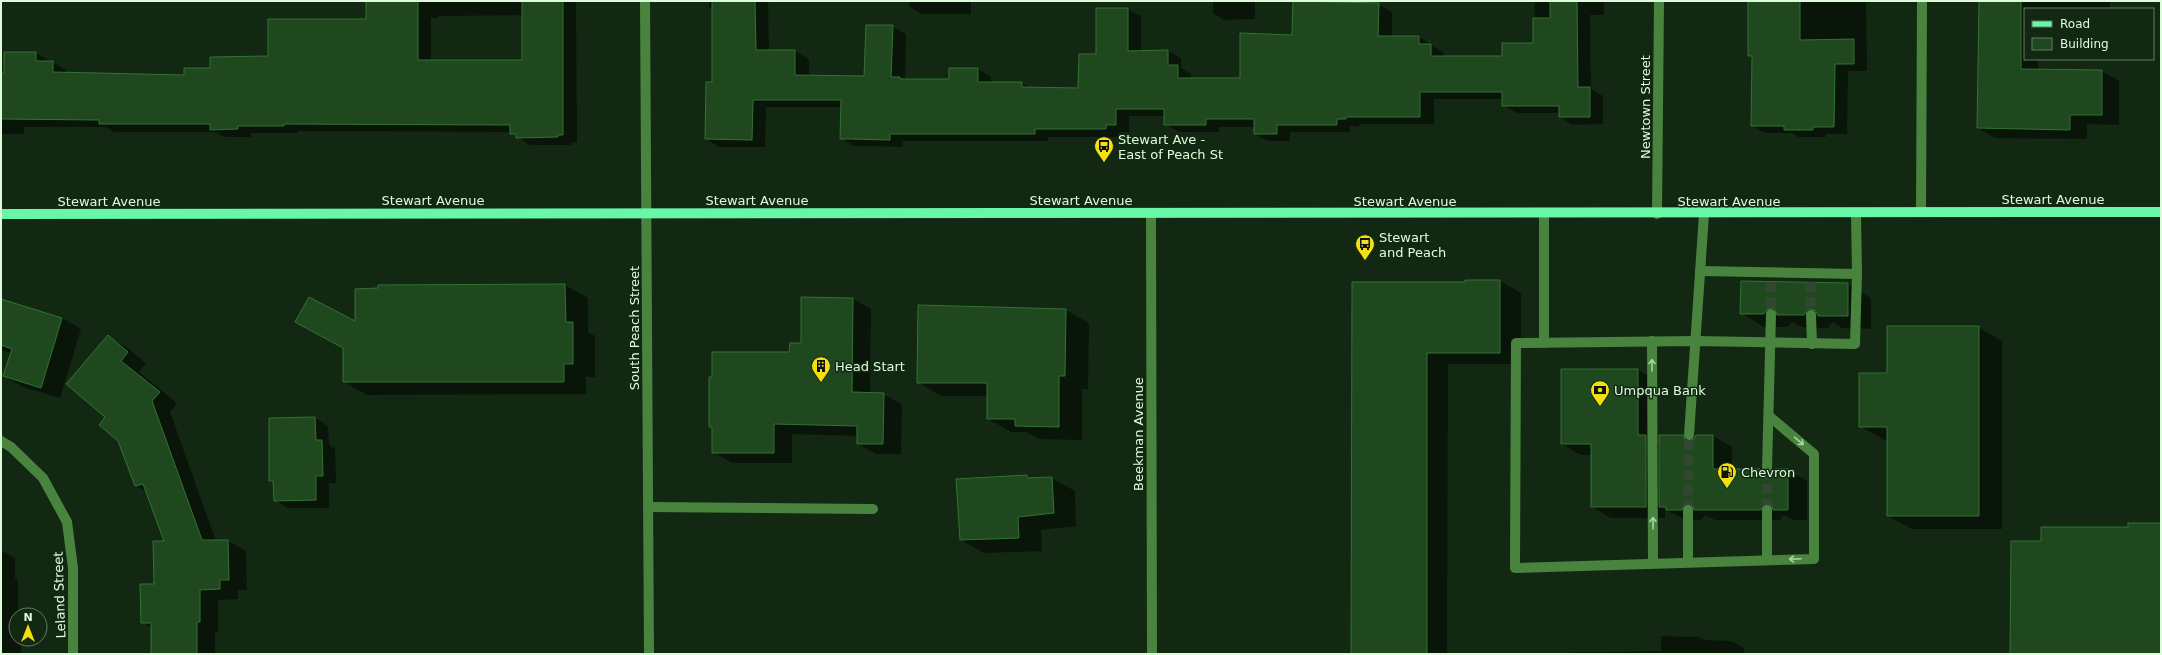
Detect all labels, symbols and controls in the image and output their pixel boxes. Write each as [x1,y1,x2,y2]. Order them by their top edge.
legend [2024,8,2154,60]
text: Road [2060,17,2090,31]
text: Building [2060,37,2109,51]
street label: Newtown Street [1638,55,1653,159]
place label: Stewart Ave - East of Peach St [1118,132,1223,162]
bus stop icon: Stewart Ave - East of Peach St [1093,135,1115,163]
street label: Stewart Avenue [2002,192,2104,207]
street label: Stewart Avenue [382,193,484,208]
street label: Stewart Avenue [706,193,808,208]
street label: Stewart Avenue [1030,193,1132,208]
street label: Stewart Avenue [58,194,160,209]
street label: Stewart Avenue [1354,194,1456,209]
street label: Stewart Avenue [1678,194,1780,209]
place label: Stewart and Peach [1379,230,1446,260]
bus stop icon: Stewart and Peach [1354,233,1376,261]
street label: South Peach Street [627,266,642,390]
building icon: Head Start [810,355,832,383]
place label: Head Start [835,359,905,374]
one-way arrow [1648,359,1656,372]
street label: Beekman Avenue [1131,377,1146,491]
bank icon: Umpqua Bank [1589,379,1611,407]
place label: Umpqua Bank [1614,383,1706,398]
one-way arrow [1794,436,1805,445]
fuel station icon: Chevron [1716,461,1738,489]
place label: Chevron [1741,465,1795,480]
one-way arrow [1649,517,1657,530]
street label: Leland Street [50,551,69,639]
one-way arrow [1789,556,1802,563]
north arrow [8,607,48,647]
text: N [23,611,33,624]

